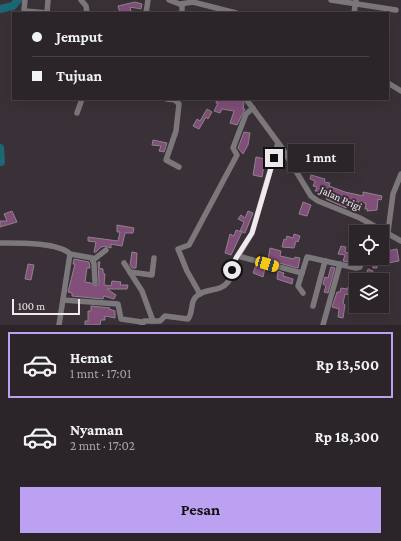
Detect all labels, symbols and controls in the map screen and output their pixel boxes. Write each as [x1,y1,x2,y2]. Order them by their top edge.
text: Jemput [56,29,103,45]
text: Tujuan [56,68,102,84]
callout: 1 mnt [288,144,354,172]
route end [265,149,283,167]
text: 1 mnt [306,150,336,165]
street label: Jalan Prigi [317,183,364,214]
map controls [349,225,389,313]
button: locate [349,225,389,265]
car [254,255,280,273]
route start [223,261,241,279]
button: layers [349,273,389,313]
scale bar [12,297,80,316]
text: 100 m [18,300,45,312]
icon: car [22,347,58,383]
text: Hemat [70,350,113,366]
text: Rp 13,500 [316,357,379,373]
text: 1 mnt · 17:01 [70,366,131,381]
icon: car [22,419,58,455]
text: Nyaman [70,422,123,438]
text: Rp 18,300 [315,429,379,445]
text: 2 mnt · 17:02 [70,438,135,453]
button: Pesan [20,487,381,533]

